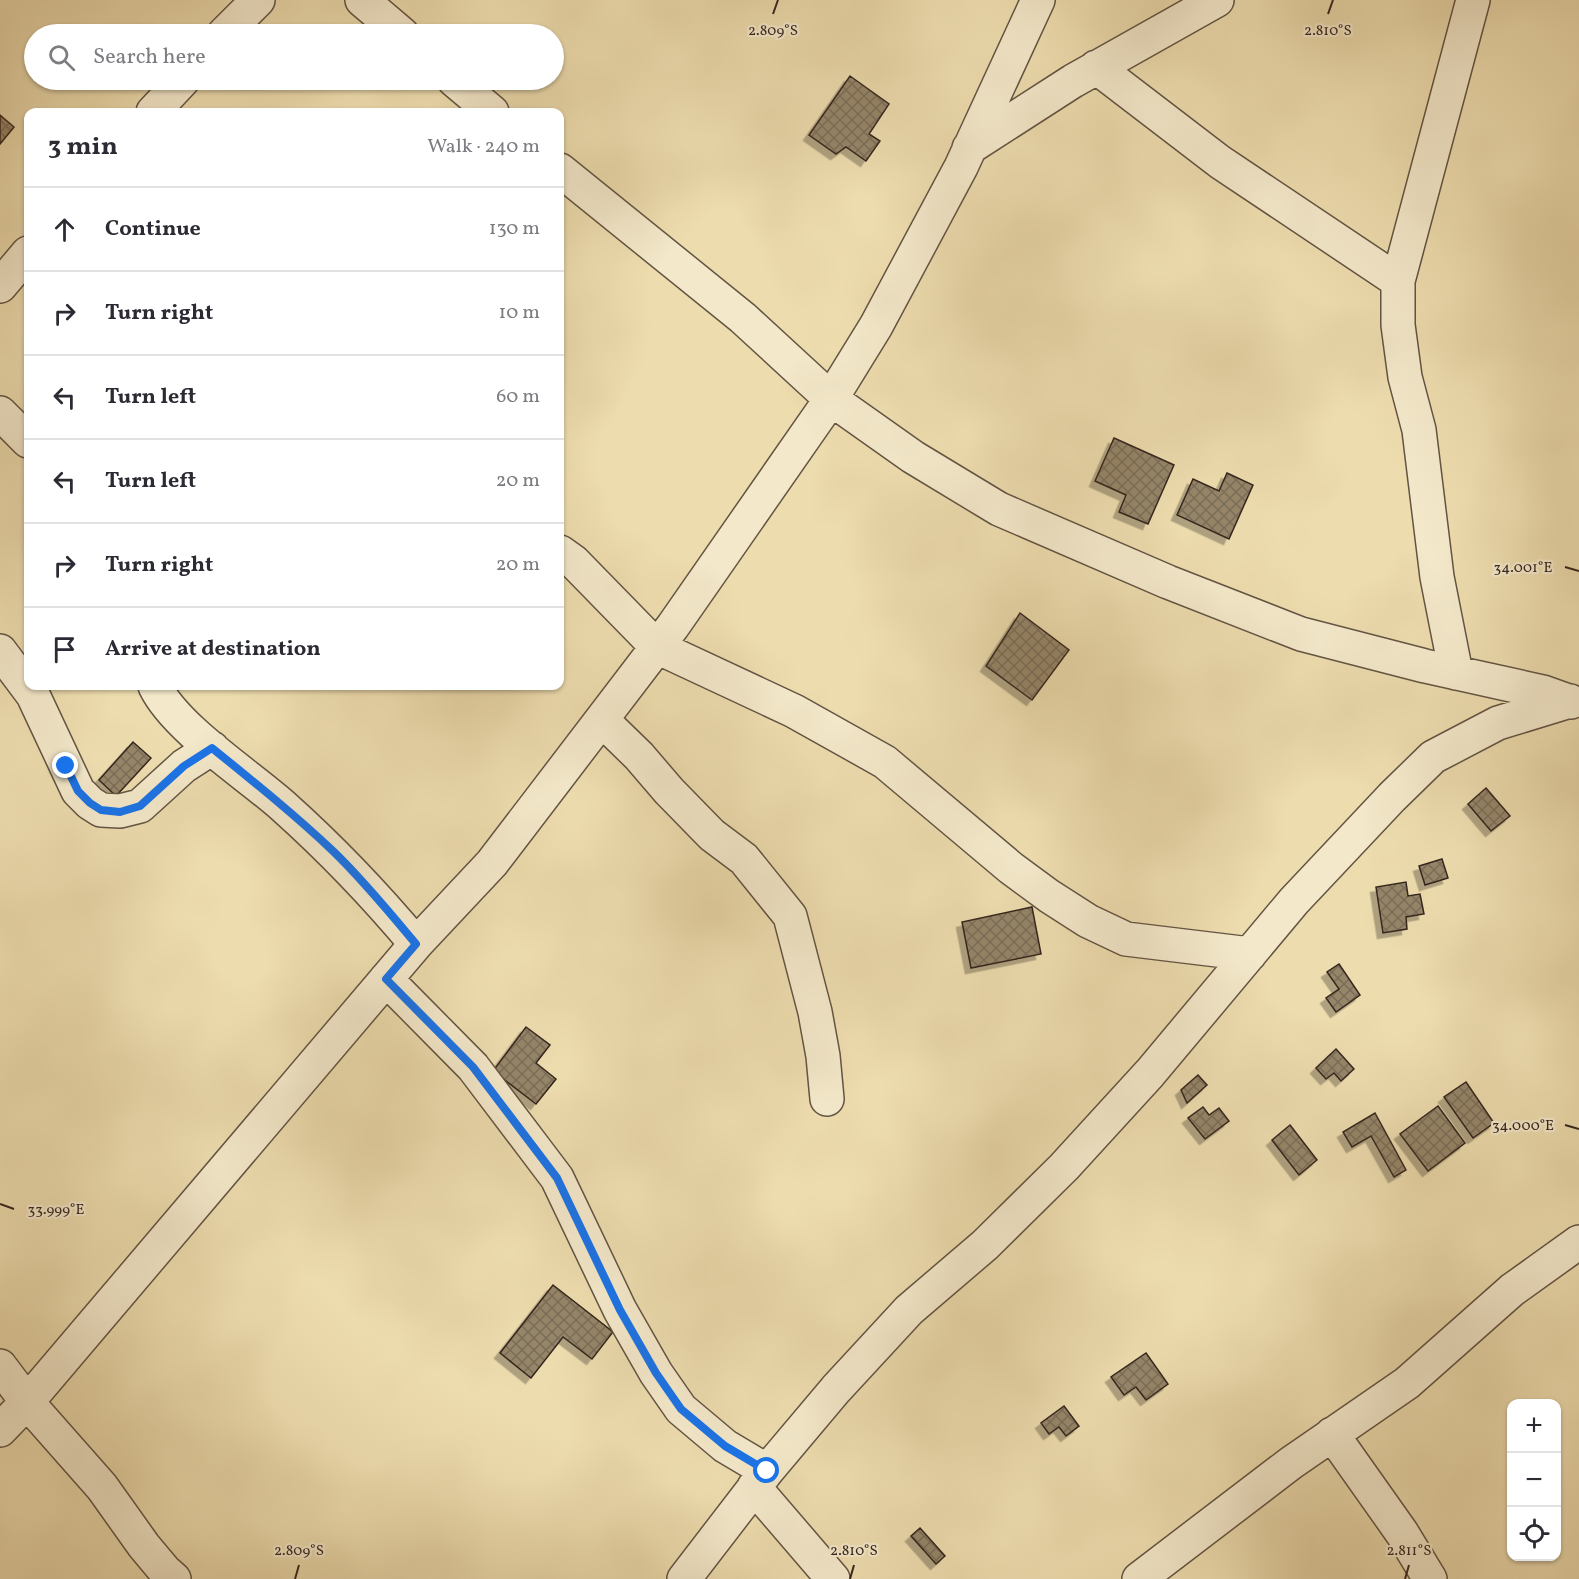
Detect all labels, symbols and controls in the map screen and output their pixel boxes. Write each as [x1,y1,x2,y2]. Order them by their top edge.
text: 2.809°S [748,21,798,42]
text: 2.810°S [1304,21,1352,42]
search box [24,24,564,90]
icon: search [45,41,78,74]
text: Search here [93,42,206,73]
text: 3 min [48,129,118,165]
text: Walk · 240 m [427,133,540,161]
icon: ahead [48,213,81,246]
text: Continue [105,214,201,245]
text: 130 m [489,215,540,243]
icon: right [48,297,81,330]
text: Turn right [105,298,213,329]
text: 10 m [499,299,540,327]
icon: left [48,381,81,414]
text: Turn left [105,382,196,413]
text: 60 m [496,383,540,411]
icon: left [48,465,81,498]
text: Turn left [105,466,196,497]
text: 20 m [496,467,540,495]
icon: right [48,549,81,582]
text: Turn right [105,550,213,581]
text: 20 m [496,551,540,579]
text: 34.001°E [1494,558,1552,579]
icon: arrive [48,633,81,666]
text: Arrive at destination [105,634,321,665]
route end [52,752,78,778]
text: 34.000°E [1492,1116,1554,1137]
text: 33.999°E [28,1200,84,1221]
map controls [1507,1399,1561,1561]
button: + [1507,1399,1561,1453]
button: − [1507,1453,1561,1507]
route start [753,1457,779,1483]
button: locate [1507,1507,1561,1561]
text: 2.809°S [274,1541,324,1562]
text: 2.810°S [830,1541,878,1562]
text: 2.811°S [1387,1541,1431,1562]

